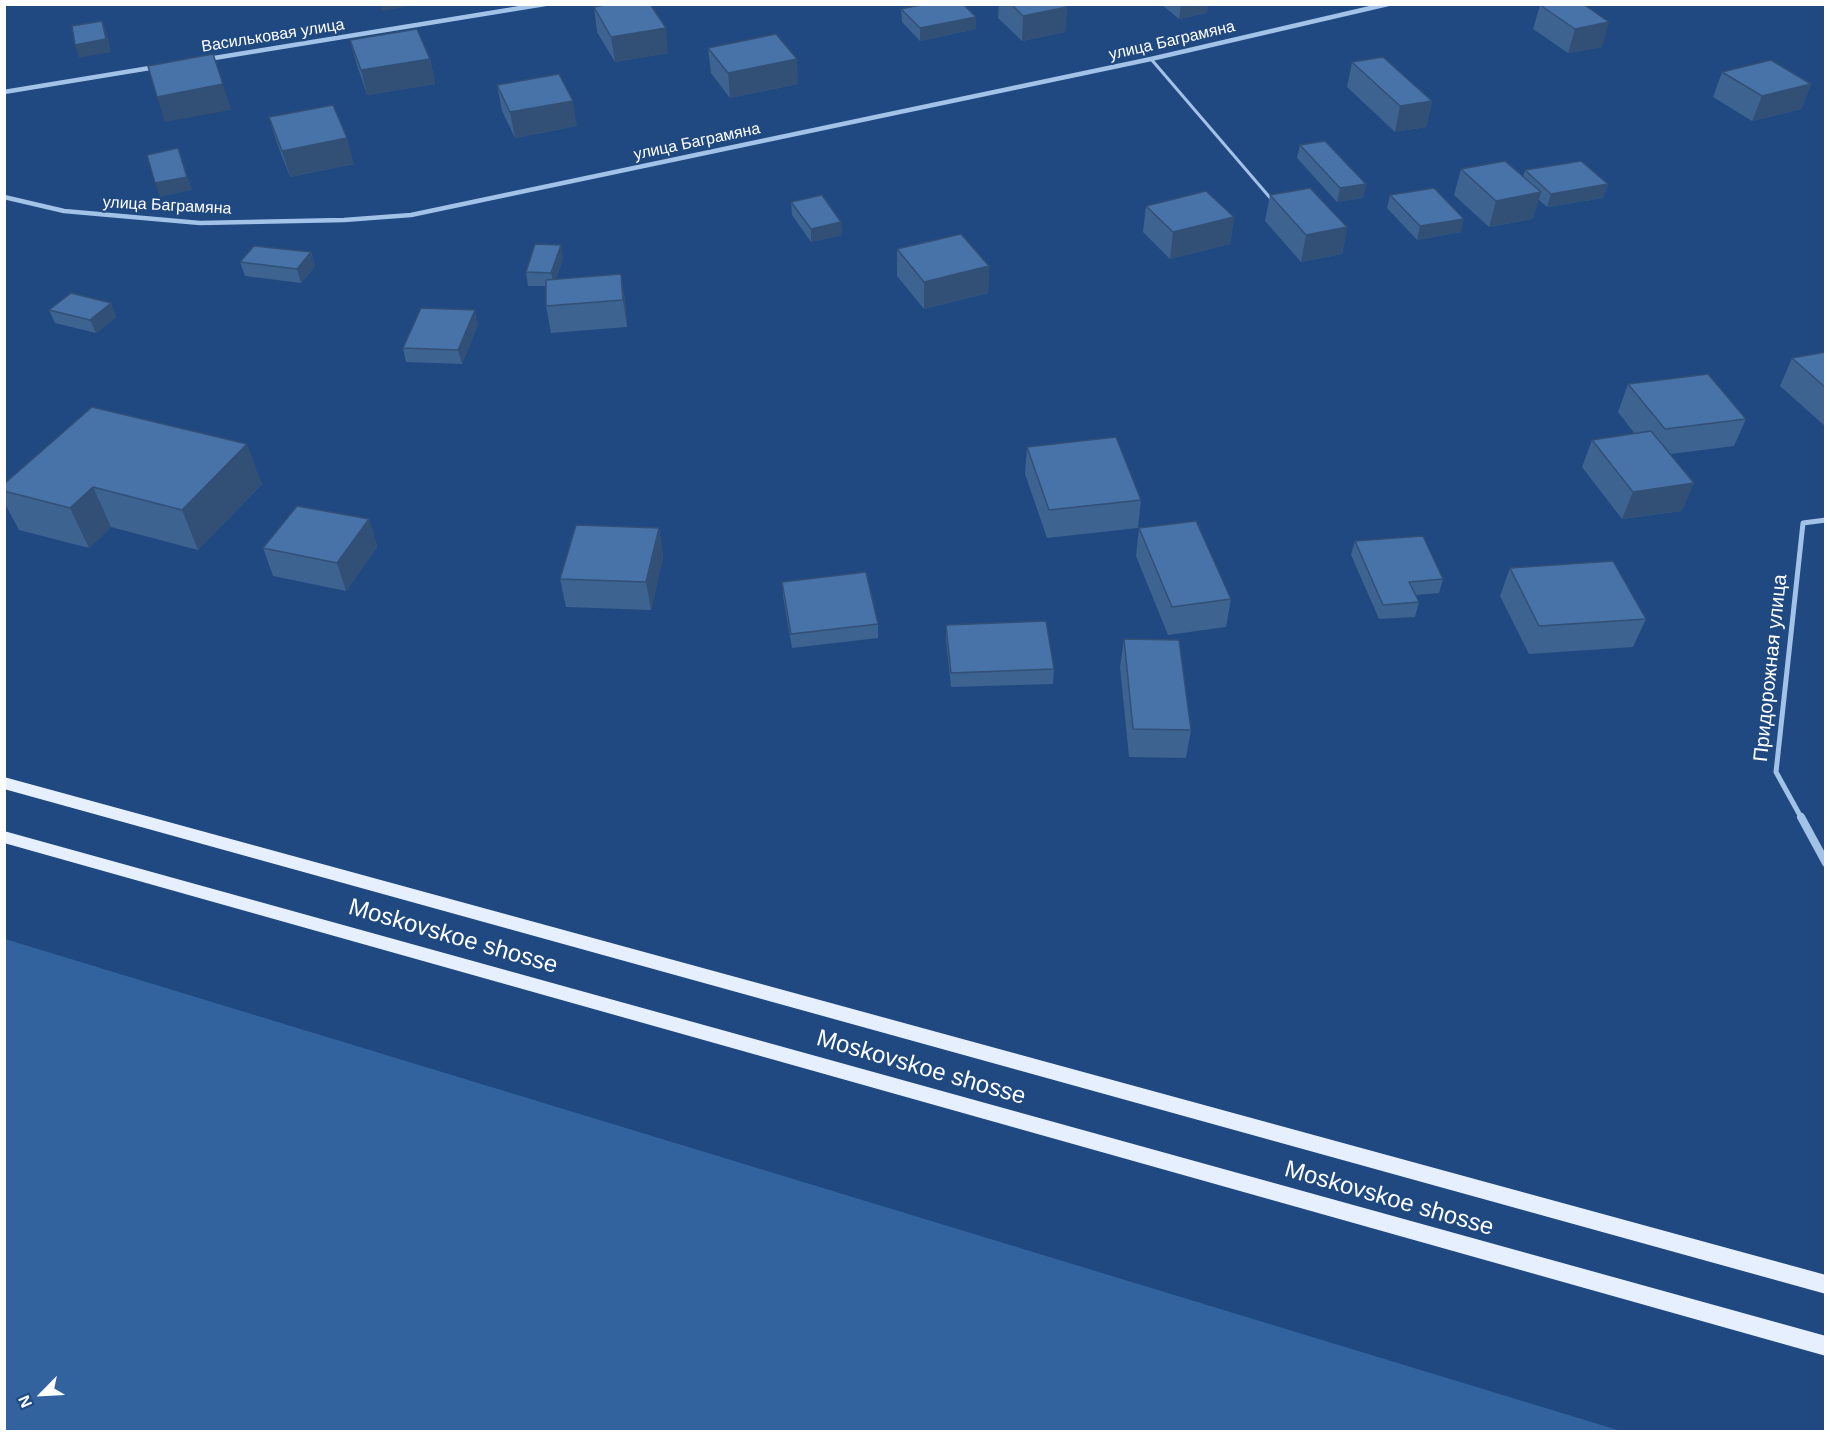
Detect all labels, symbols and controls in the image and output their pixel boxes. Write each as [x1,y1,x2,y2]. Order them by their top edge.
street label: Васильковая улица [200,15,346,57]
street label: улица Баграмяна [1107,17,1237,65]
street label: улица Баграмяна [632,119,762,165]
street label: улица Баграмяна [102,193,232,219]
street label: Придорожная улица [1749,573,1793,763]
street label: Moskovskoe shosse [345,893,561,981]
street label: Moskovskoe shosse [813,1024,1029,1112]
street label: Moskovskoe shosse [1281,1155,1497,1243]
north arrow [12,1364,72,1424]
text: N [15,1393,35,1410]

